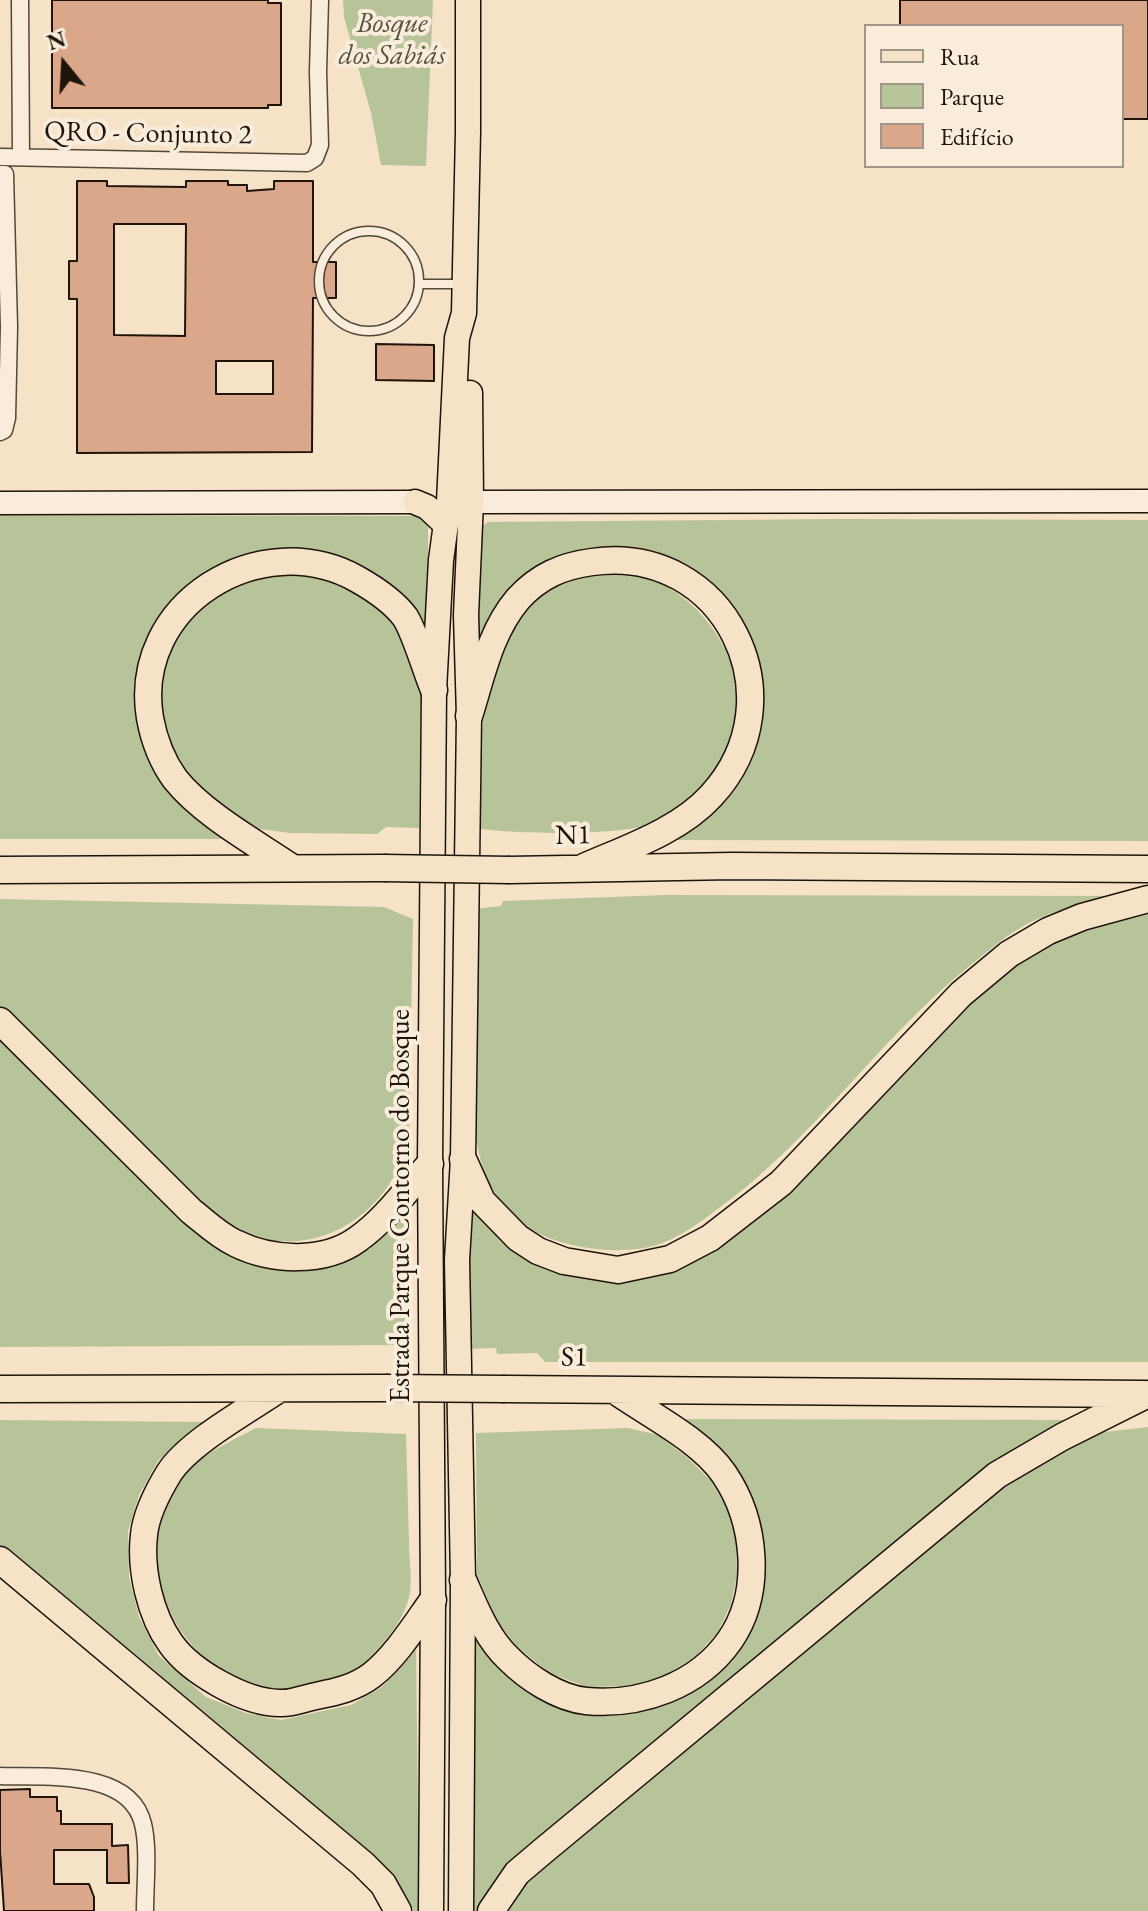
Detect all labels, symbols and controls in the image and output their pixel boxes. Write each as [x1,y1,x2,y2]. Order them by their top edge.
park label: Bosque dos Sabiás [339,7,445,73]
north arrow [24,24,104,104]
text: N [43,24,69,57]
legend [864,24,1124,168]
text: Rua [940,41,979,72]
text: Parque [940,81,1004,112]
street label: QRO - Conjunto 2 [44,115,252,153]
text: Edifício [940,121,1014,152]
street label: N1 [555,819,591,853]
street label: Estrada Parque Contorno do Bosque [384,1009,418,1403]
street label: S1 [560,1341,588,1375]

